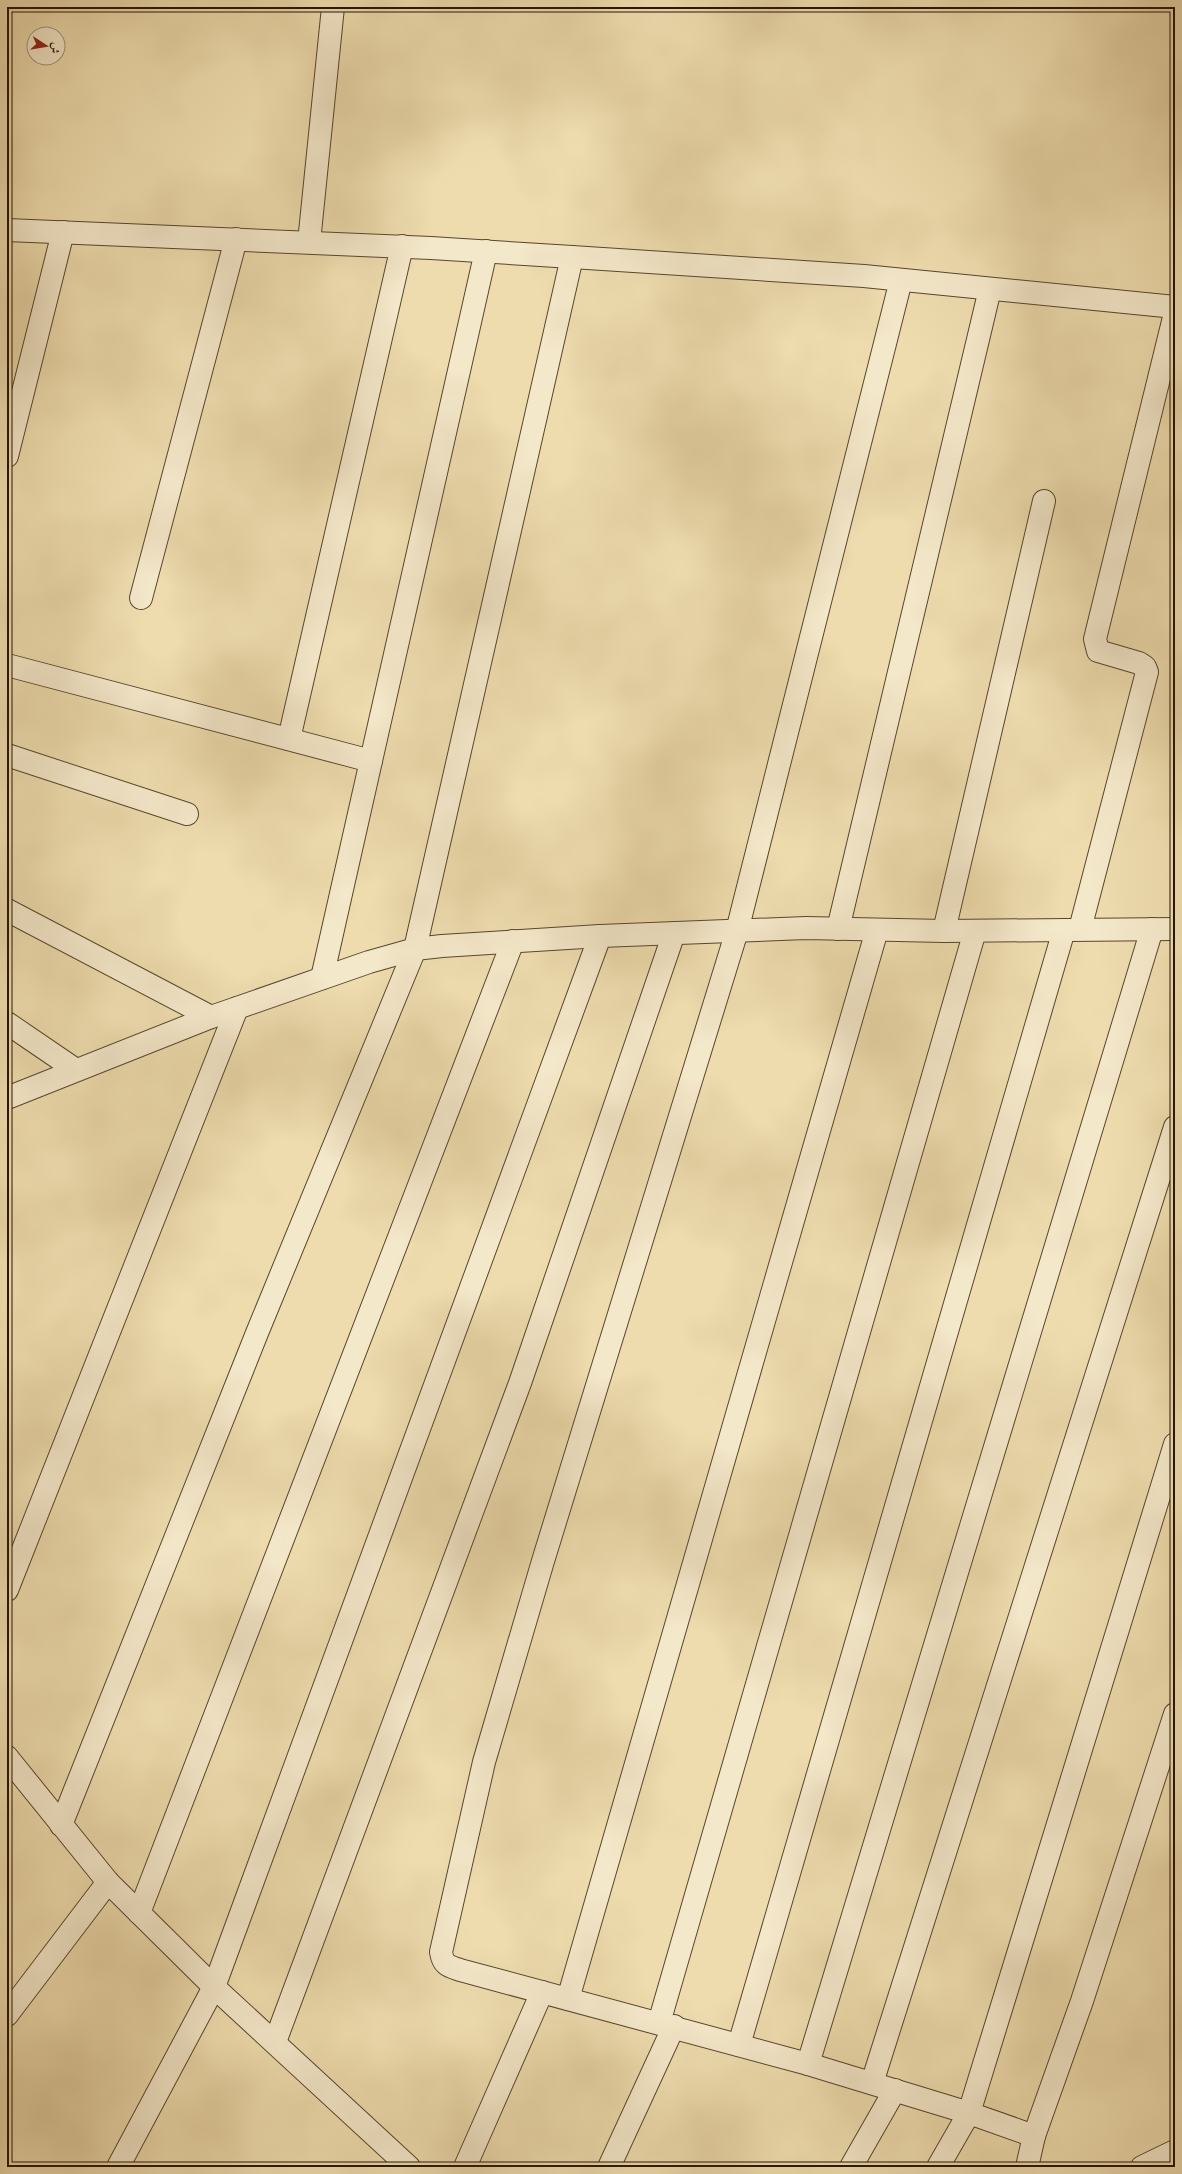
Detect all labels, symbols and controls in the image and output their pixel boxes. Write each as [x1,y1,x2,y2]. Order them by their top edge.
north arrow [26,26,66,66]
text: ش [48,41,63,55]

